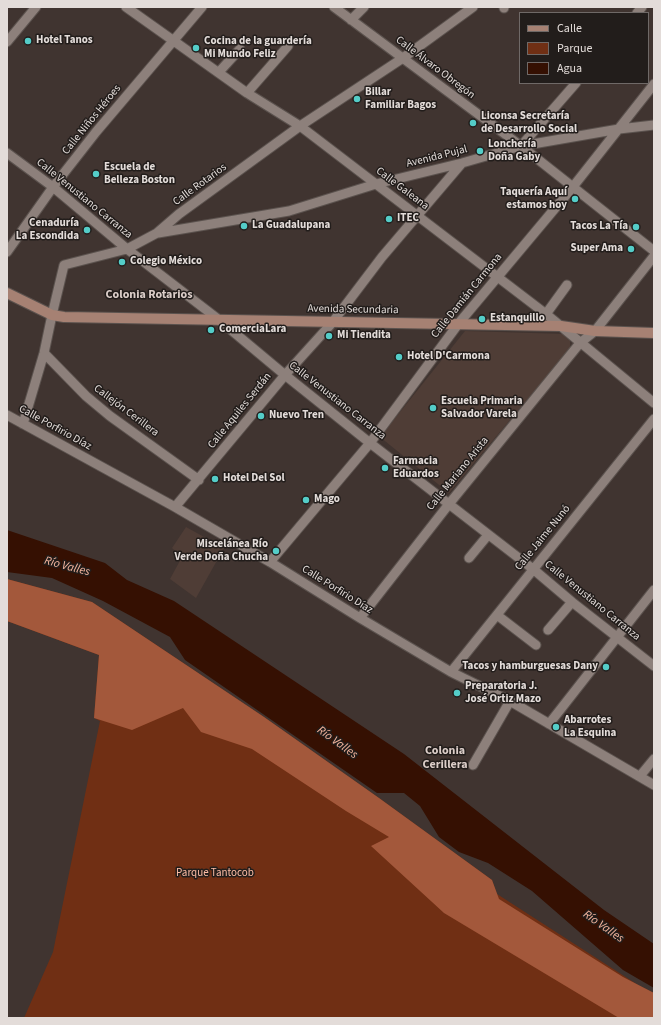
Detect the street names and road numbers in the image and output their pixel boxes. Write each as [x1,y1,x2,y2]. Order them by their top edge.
street label: Calle Álvaro Obregón [393,34,477,102]
street label: Calle Niños Héroes [60,82,124,158]
street label: Avenida Pujal [405,143,469,171]
street label: Calle Venustiano Carranza [33,156,135,242]
street label: Calle Rotarios [171,161,229,209]
street label: Calle Galeana [373,165,431,213]
street label: Calle Damián Carmona [429,251,505,341]
street label: Avenida Secundaria [307,303,399,317]
street label: Calle Venustiano Carranza [286,359,388,443]
street label: Calle Aquiles Serdán [205,370,275,452]
street label: Callejón Cerillera [91,382,161,440]
street label: Calle Porfirio Díaz [16,403,94,453]
street label: Calle Mariano Arista [424,435,492,513]
street label: Calle Jaime Nunó [513,503,573,573]
street label: Calle Venustiano Carranza [541,558,643,644]
street label: Calle Porfirio Díaz [299,563,375,617]

